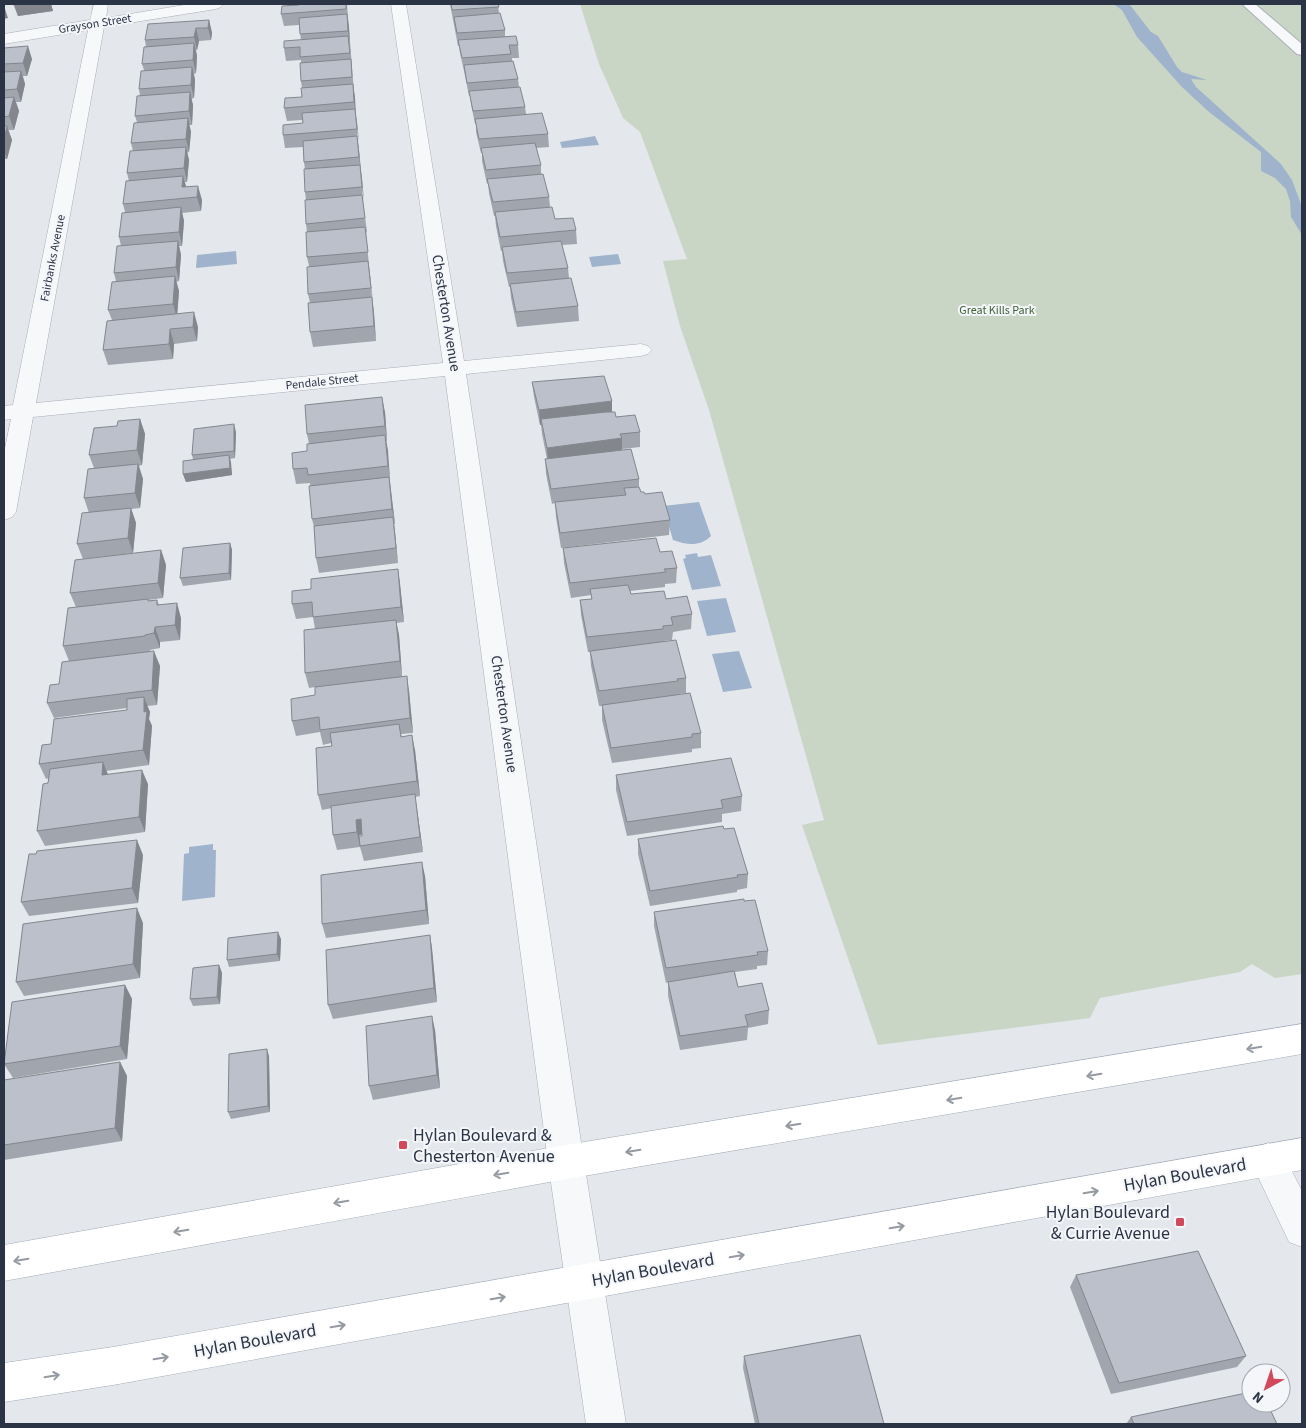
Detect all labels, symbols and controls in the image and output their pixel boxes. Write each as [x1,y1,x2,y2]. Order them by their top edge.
street label: Grayson Street [57,10,133,38]
street label: Fairbanks Avenue [36,213,70,303]
street label: Chesterton Avenue [426,253,466,373]
park label: Great Kills Park [959,302,1035,319]
street label: Pendale Street [285,370,359,394]
street label: Chesterton Avenue [485,654,523,774]
one-way arrow [1247,1043,1263,1053]
one-way arrow [1086,1070,1102,1080]
one-way arrow [946,1094,962,1104]
one-way arrow [786,1120,802,1130]
place label: Hylan Boulevard & Chesterton Avenue [413,1123,555,1169]
marker: Hylan Boulevard & Chesterton Avenue [397,1139,409,1151]
one-way arrow [625,1147,641,1157]
street label: Hylan Boulevard [1122,1152,1248,1198]
one-way arrow [493,1169,509,1179]
one-way arrow [1083,1186,1099,1196]
one-way arrow [333,1198,349,1208]
place label: Hylan Boulevard & Currie Avenue [1046,1200,1170,1246]
marker: Hylan Boulevard & Currie Avenue [1174,1216,1186,1228]
one-way arrow [888,1221,904,1231]
one-way arrow [173,1227,189,1237]
street label: Hylan Boulevard [590,1247,716,1293]
one-way arrow [728,1250,744,1260]
one-way arrow [13,1255,29,1265]
one-way arrow [490,1292,506,1302]
street label: Hylan Boulevard [192,1318,318,1364]
one-way arrow [330,1321,346,1331]
one-way arrow [153,1352,169,1362]
north arrow [1241,1363,1291,1413]
one-way arrow [44,1371,60,1381]
text: N [1248,1387,1268,1408]

